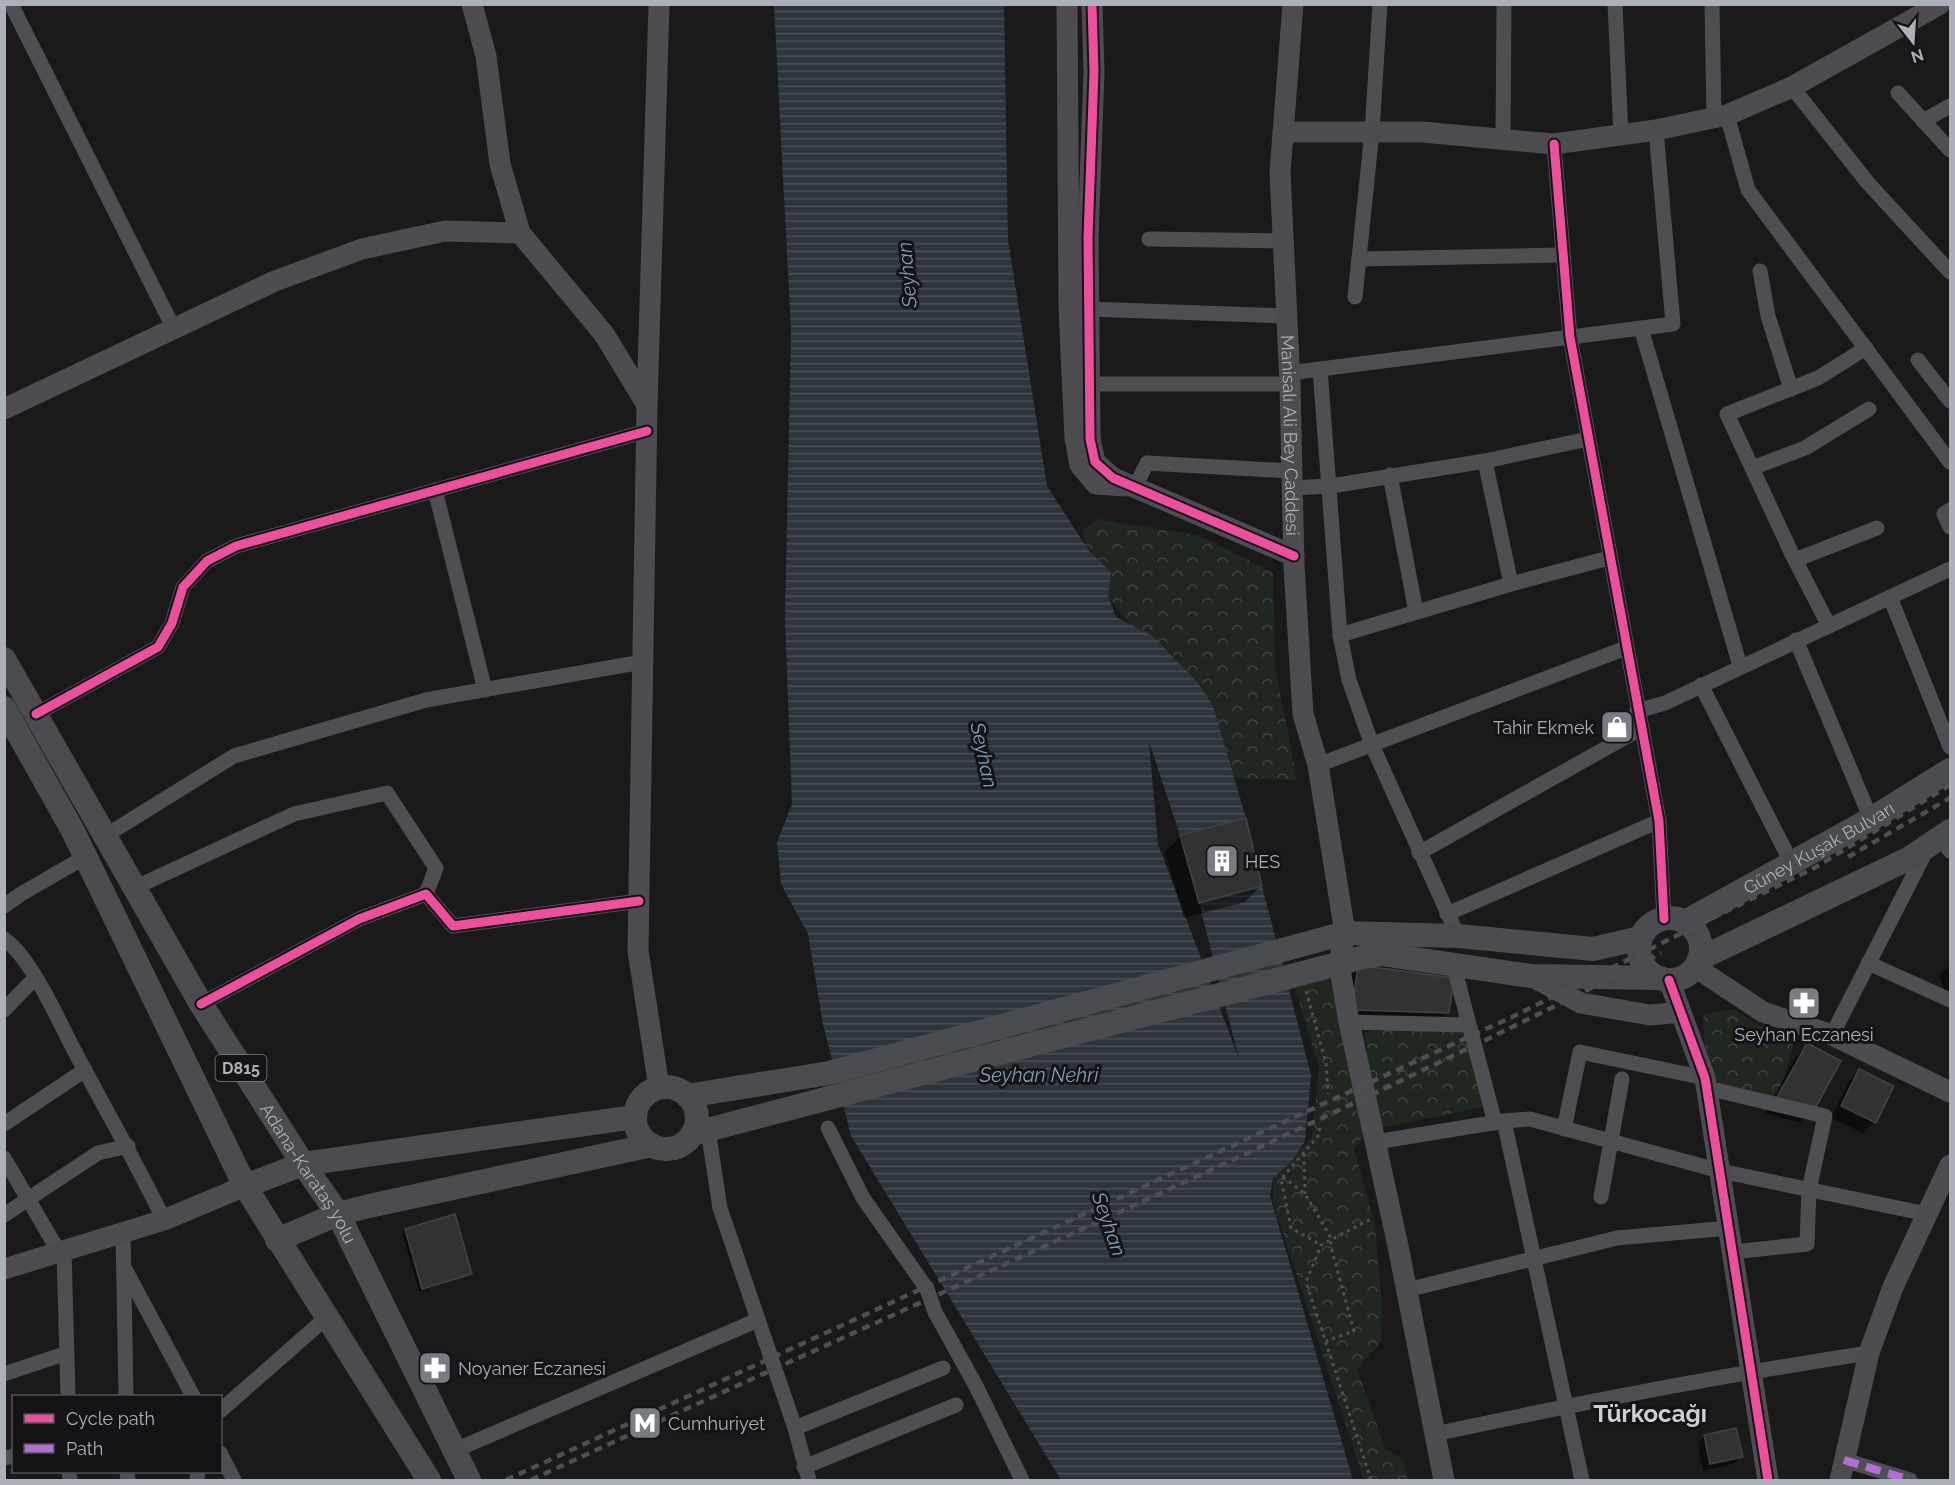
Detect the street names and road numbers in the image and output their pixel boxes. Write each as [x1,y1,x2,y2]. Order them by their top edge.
street label: Manisalı Ali Bey Caddesi [1277,334,1304,536]
street label: Güney Kuşak Bulvarı [1740,797,1898,898]
road number: D815 [216,1055,266,1081]
street label: Adana-Karataş yolu [256,1099,361,1247]

